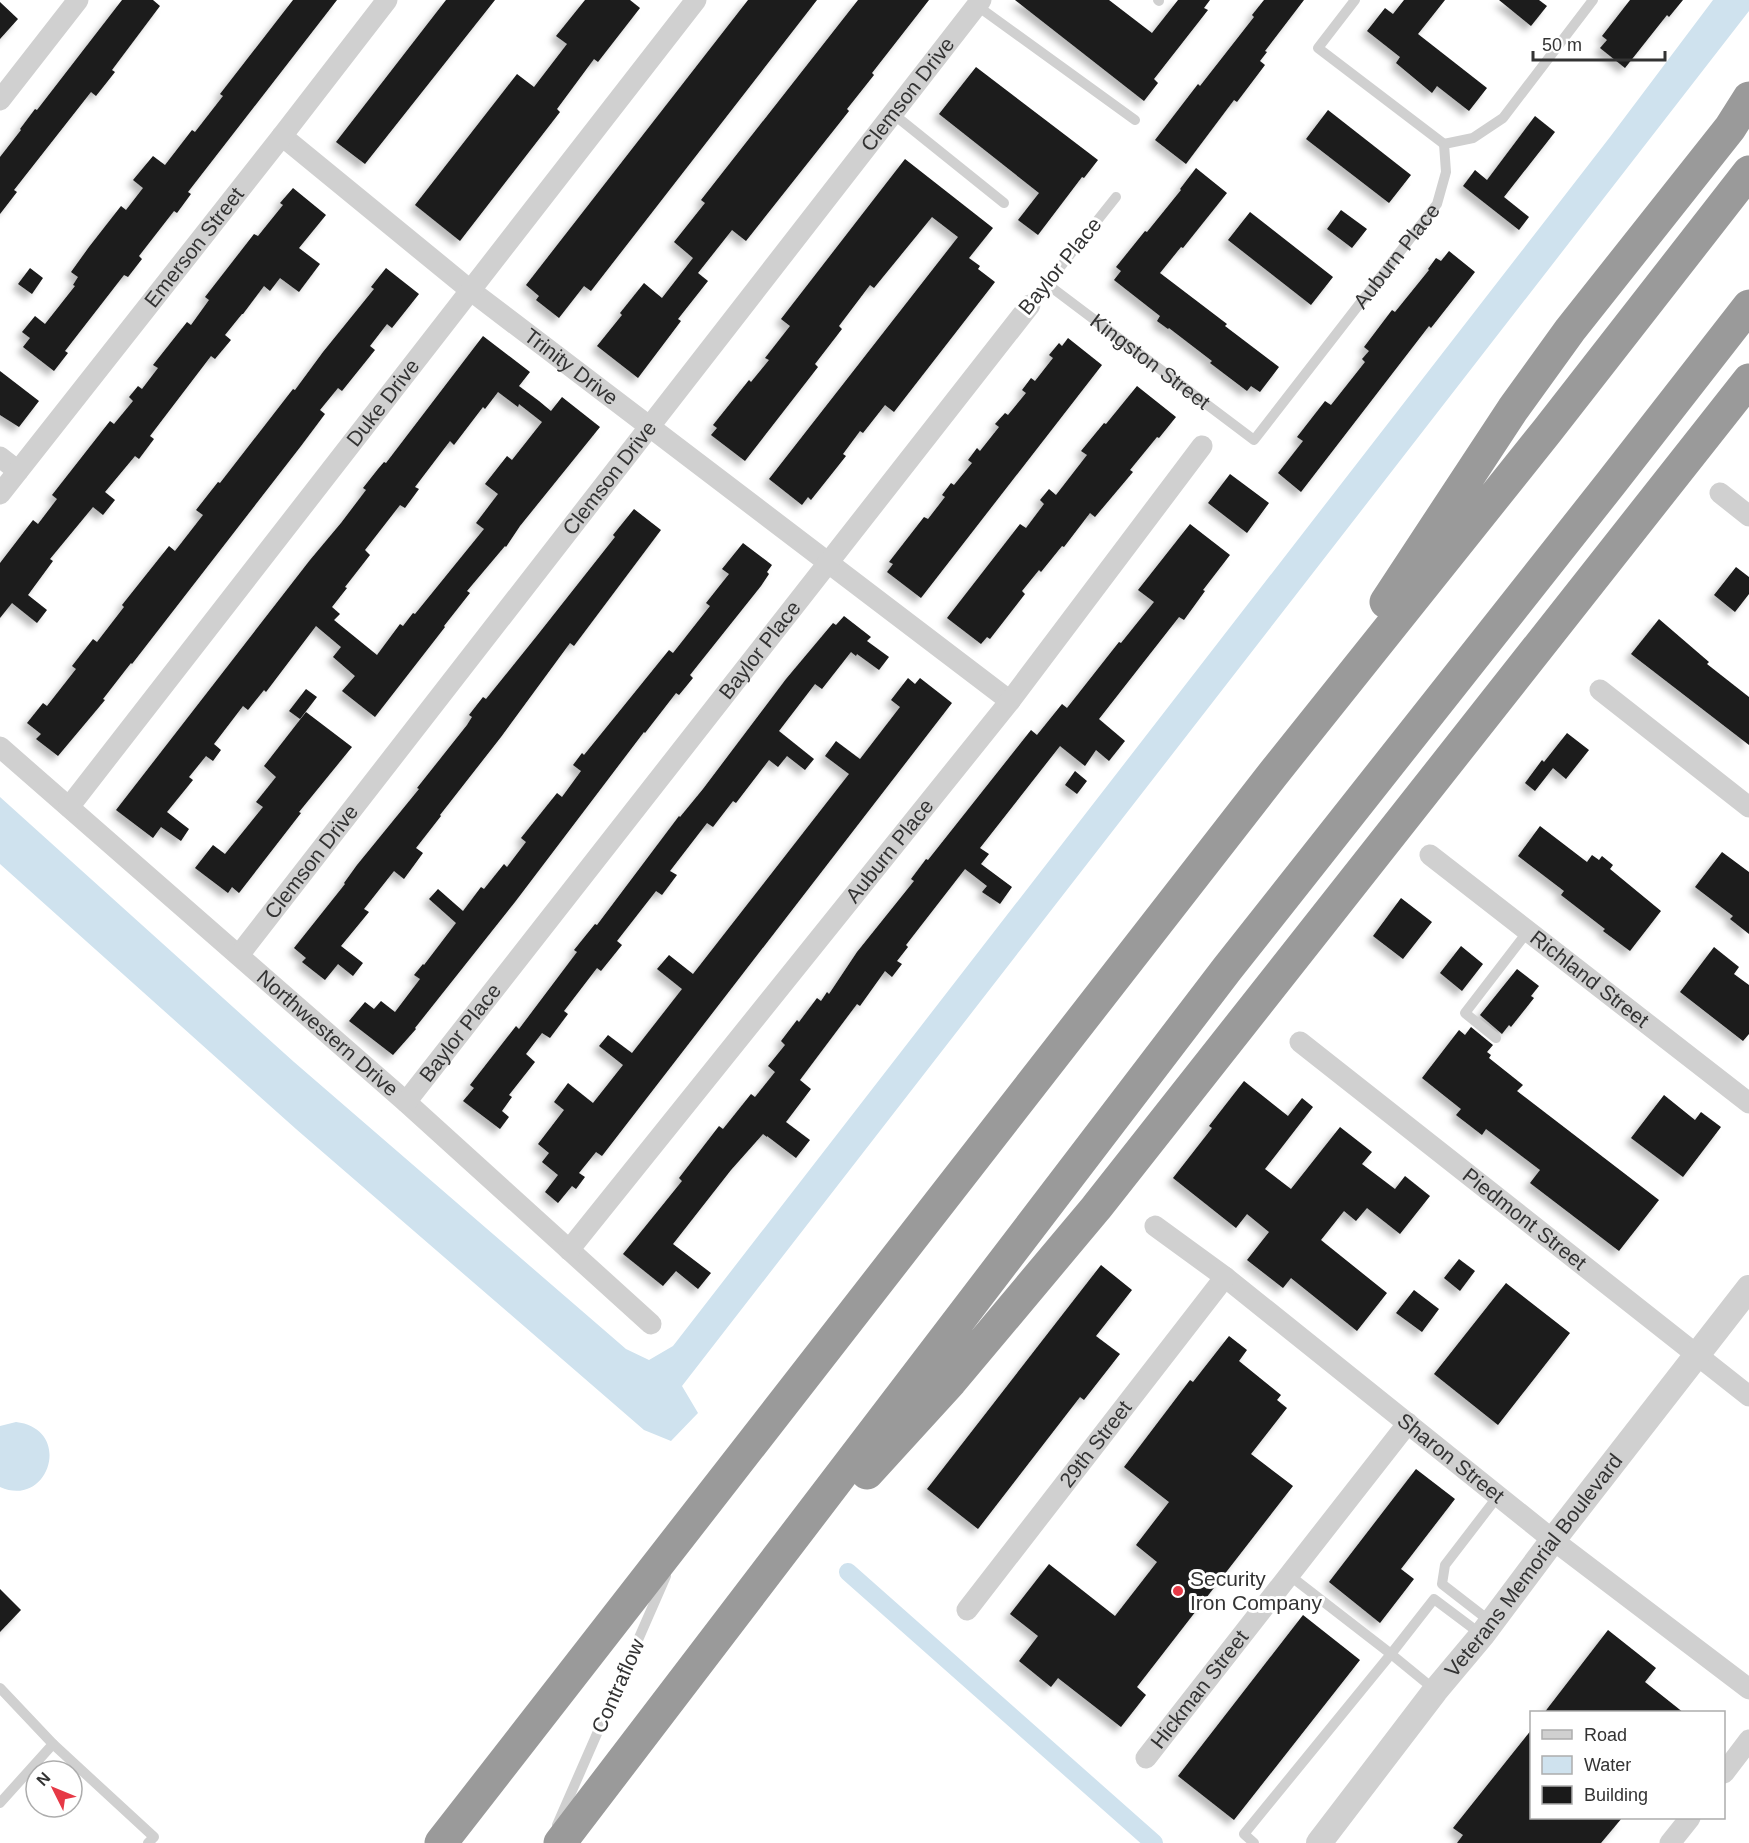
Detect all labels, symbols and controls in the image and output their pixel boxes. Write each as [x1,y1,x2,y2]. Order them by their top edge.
scale bar [1533,24,1665,62]
street label: Clemson Drive [856,33,959,155]
text: 50 m [1542,35,1582,55]
street label: Emerson Street [140,182,248,311]
street label: Auburn Place [1349,199,1444,313]
street label: Baylor Place [1014,213,1106,319]
street label: Kingston Street [1086,309,1215,414]
street label: Trinity Drive [520,324,623,409]
street label: Duke Drive [342,354,424,450]
street label: Clemson Drive [558,416,661,539]
street label: Baylor Place [714,596,805,703]
street label: Auburn Place [841,794,938,907]
street label: Clemson Drive [260,800,362,923]
street label: Richland Street [1526,925,1654,1032]
street label: Northwestern Drive [253,965,403,1101]
street label: Baylor Place [414,979,505,1086]
street label: Piedmont Street [1459,1163,1591,1274]
street label: 29th Street [1055,1396,1136,1491]
street label: Sharon Street [1393,1408,1509,1507]
street label: Veterans Memorial Boulevard [1440,1449,1627,1681]
place label: Security Iron Company [1190,1567,1322,1614]
marker: Security Iron Company [1171,1584,1185,1598]
street label: Hickman Street [1146,1625,1253,1753]
street label: Contraflow [587,1635,649,1736]
legend [1530,1711,1725,1819]
text: Road [1584,1725,1627,1745]
text: Water [1584,1755,1631,1775]
north arrow [24,1759,84,1819]
text: N [33,1769,54,1789]
text: Building [1584,1785,1648,1805]

